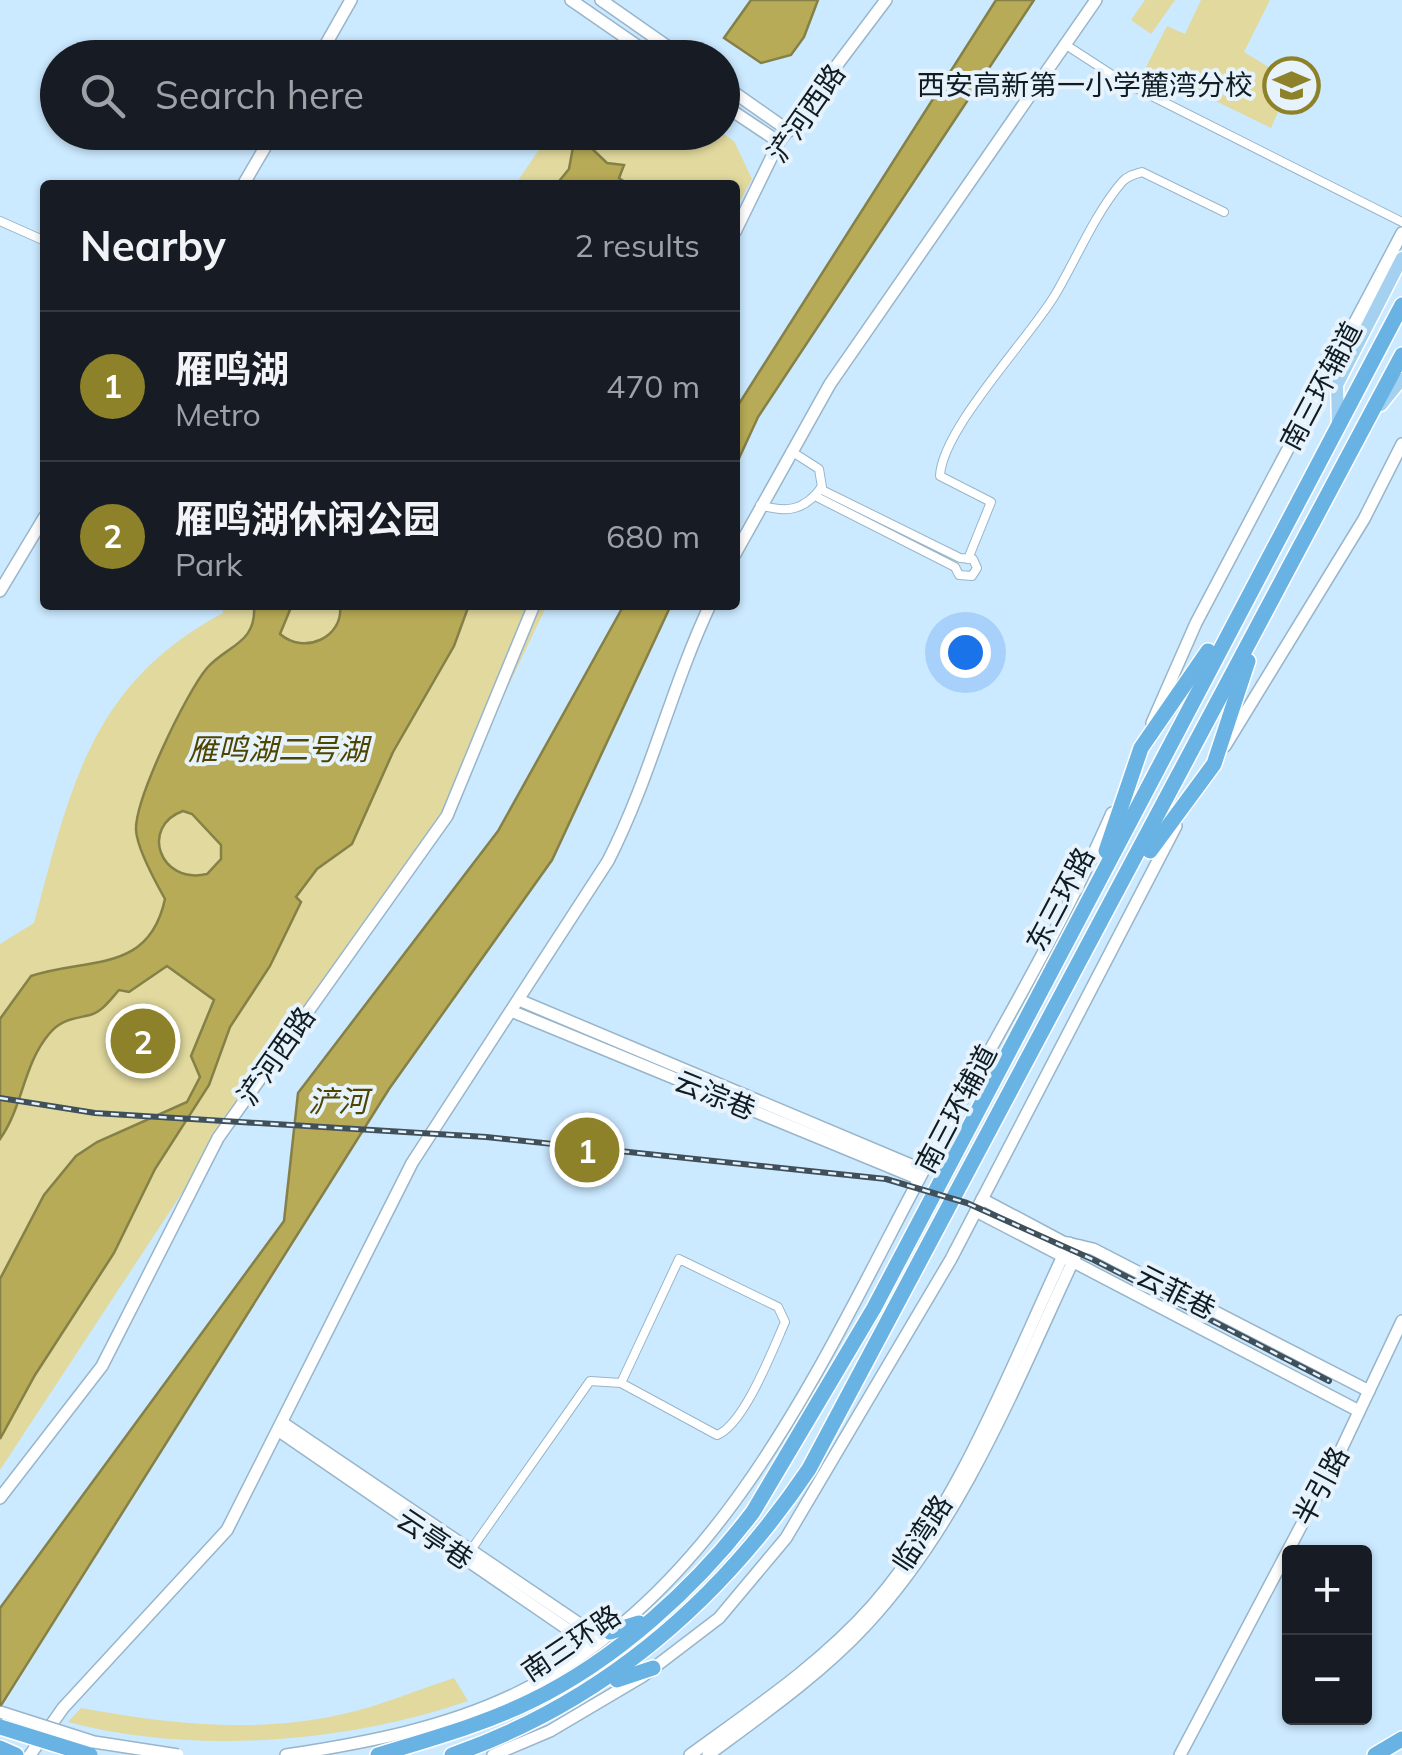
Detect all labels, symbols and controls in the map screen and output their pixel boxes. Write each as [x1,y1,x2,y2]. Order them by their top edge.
search box [40,40,740,150]
school or university icon: 西安高新第一小学麓湾分校 [1262,55,1322,115]
street label: 浐河西路 [759,57,852,169]
place label: 西安高新第一小学麓湾分校 [917,67,1253,102]
icon: search [75,68,130,123]
text: Search here [155,71,364,119]
text: Nearby [80,219,226,272]
text: 2 results [575,225,700,265]
street label: 南三环辅道 [1272,316,1369,456]
text: 雁鸣湖 [175,345,289,393]
text: 1 [103,366,122,406]
text: 470 m [606,366,700,406]
text: Metro [175,394,261,434]
text: 雁鸣湖休闲公园 [175,495,441,543]
text: 2 [103,516,122,556]
text: 680 m [606,516,700,556]
text: Park [175,544,242,584]
your location [940,627,991,678]
water label: 雁鸣湖二号湖 [188,730,372,768]
street label: 东三环路 [1018,841,1101,956]
street label: 浐河西路 [229,1000,322,1112]
pin: 2 [110,1004,176,1078]
street label: 南三环辅道 [907,1039,1004,1179]
street label: 云淙巷 [670,1063,761,1126]
water label: 浐河 [308,1082,373,1120]
pin: 1 [554,1112,620,1188]
street label: 云菲巷 [1131,1257,1222,1326]
street label: 半引路 [1285,1440,1356,1531]
street label: 临湾路 [884,1488,959,1577]
street label: 云亭巷 [391,1501,480,1577]
map controls [1282,1545,1372,1725]
button: + [1282,1545,1372,1635]
street label: 南三环路 [515,1597,627,1688]
button: − [1282,1635,1372,1725]

